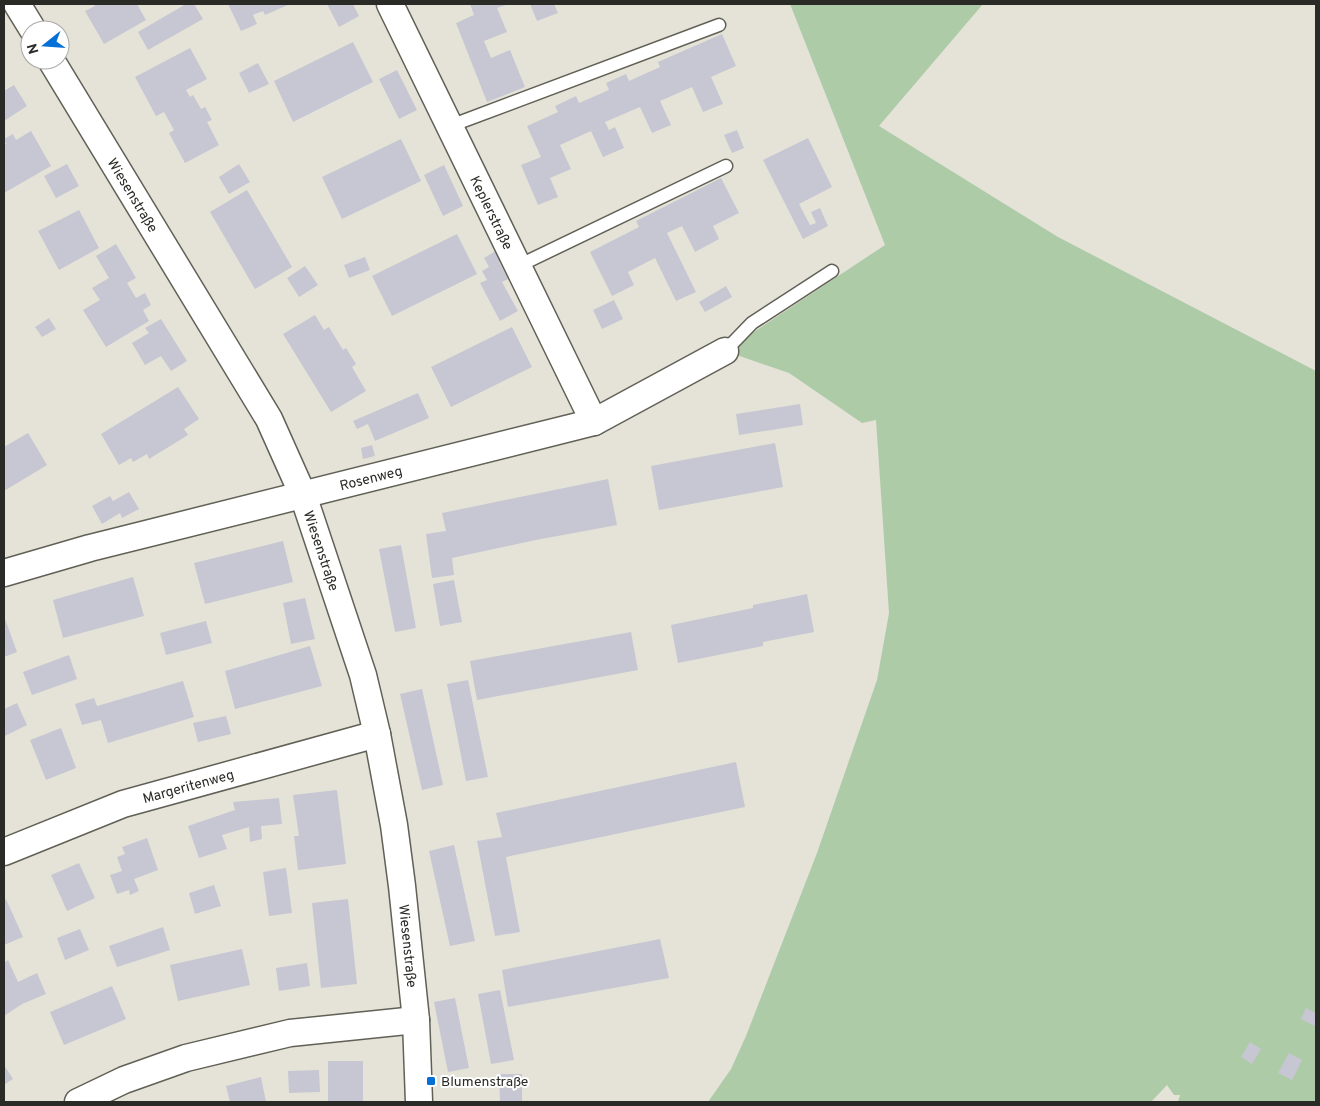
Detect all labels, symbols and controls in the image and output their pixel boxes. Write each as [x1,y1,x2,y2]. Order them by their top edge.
north arrow [20,20,70,70]
text: N [24,41,44,56]
street label: Wiesenstraße [103,156,161,236]
street label: Keplerstraße [465,173,516,253]
street label: Rosenweg [338,463,404,495]
street label: Wiesenstraße [299,509,341,594]
street label: Margeritenweg [141,767,236,808]
street label: Wiesenstraße [394,904,420,989]
place label: Blumenstraße [441,1074,528,1091]
marker: Blumenstraße [425,1075,437,1087]

